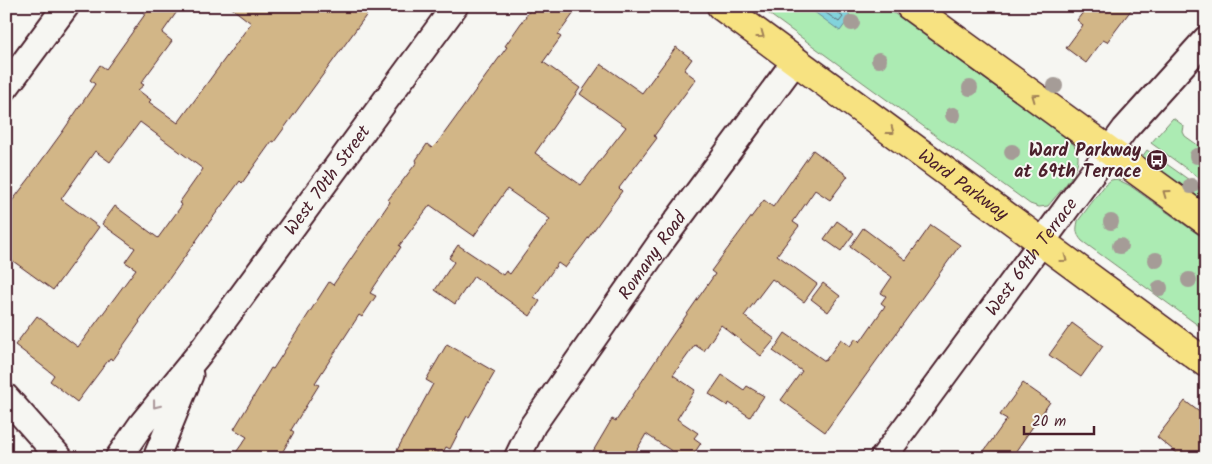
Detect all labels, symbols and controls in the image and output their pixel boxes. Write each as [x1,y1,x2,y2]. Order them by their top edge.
one-way arrow [755,29,764,38]
one-way arrow [1031,94,1041,103]
street label: West 70th Street [278,119,379,242]
one-way arrow [885,125,895,134]
place label: Ward Parkway at 69th Terrace [1014,137,1142,187]
street label: Ward Parkway [911,142,1014,229]
bus stop icon: Ward Parkway at 69th Terrace [1145,148,1169,172]
one-way arrow [1163,190,1172,198]
street label: West 69th Terrace [979,192,1086,323]
street label: Romany Road [612,205,696,306]
one-way arrow [1058,254,1067,262]
one-way arrow [154,399,162,408]
scale bar [1024,404,1094,436]
text: 20 m [1032,410,1066,434]

